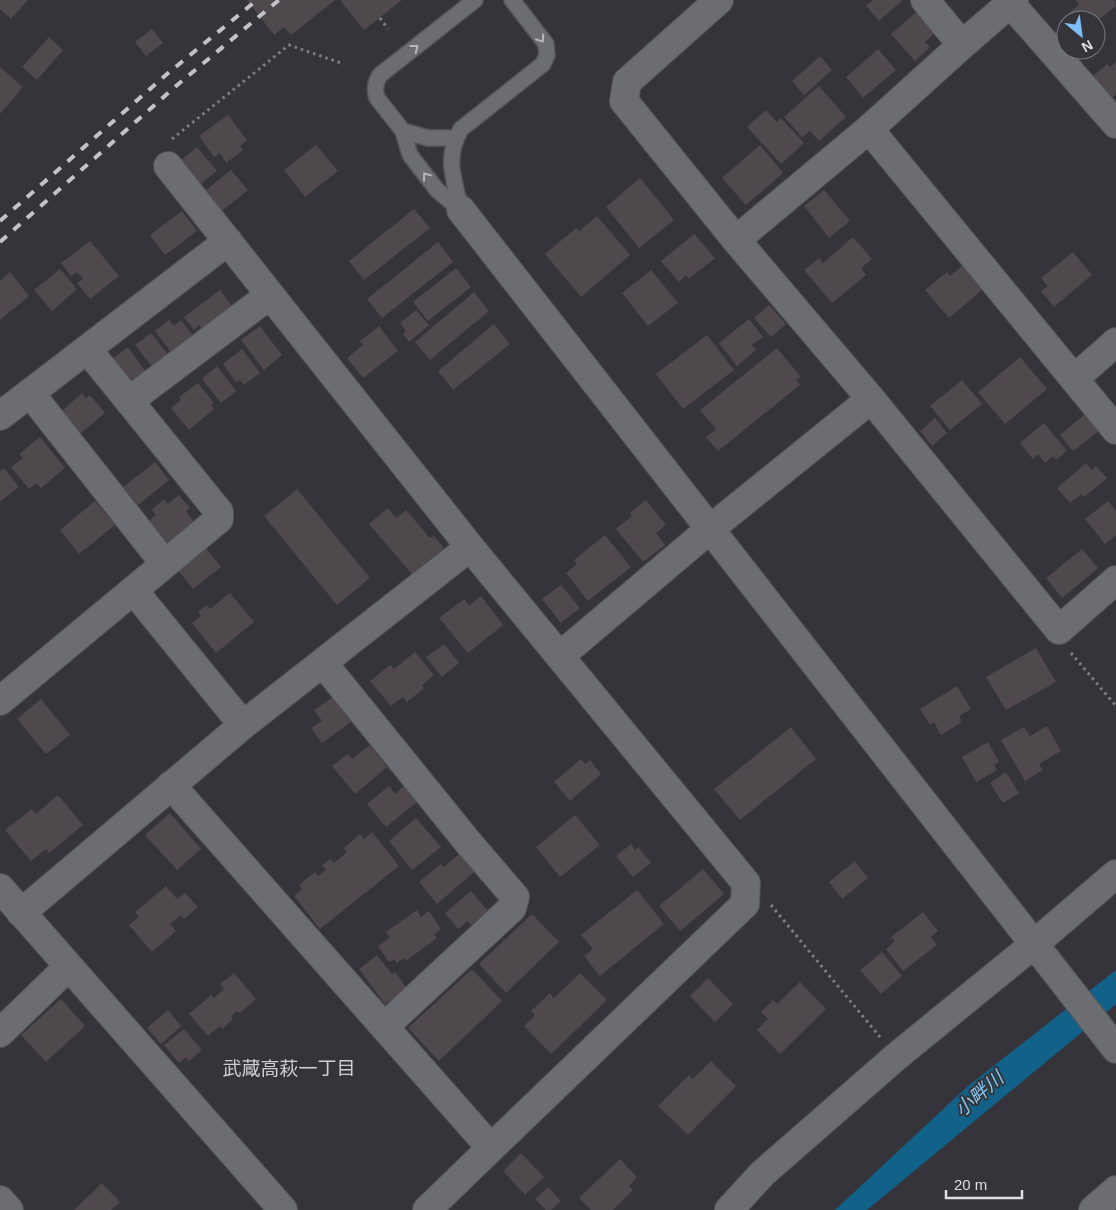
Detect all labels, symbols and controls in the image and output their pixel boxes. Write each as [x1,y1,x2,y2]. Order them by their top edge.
north arrow [1056,10,1106,60]
one-way arrow [535,33,544,43]
text: N [1079,37,1096,56]
one-way arrow [409,45,418,53]
one-way arrow [424,173,432,182]
district label: 武蔵高萩一丁目 [222,1058,356,1079]
water label: 小畔川 [951,1066,1009,1121]
scale bar [946,1168,1022,1200]
text: 20 m [954,1176,987,1193]

